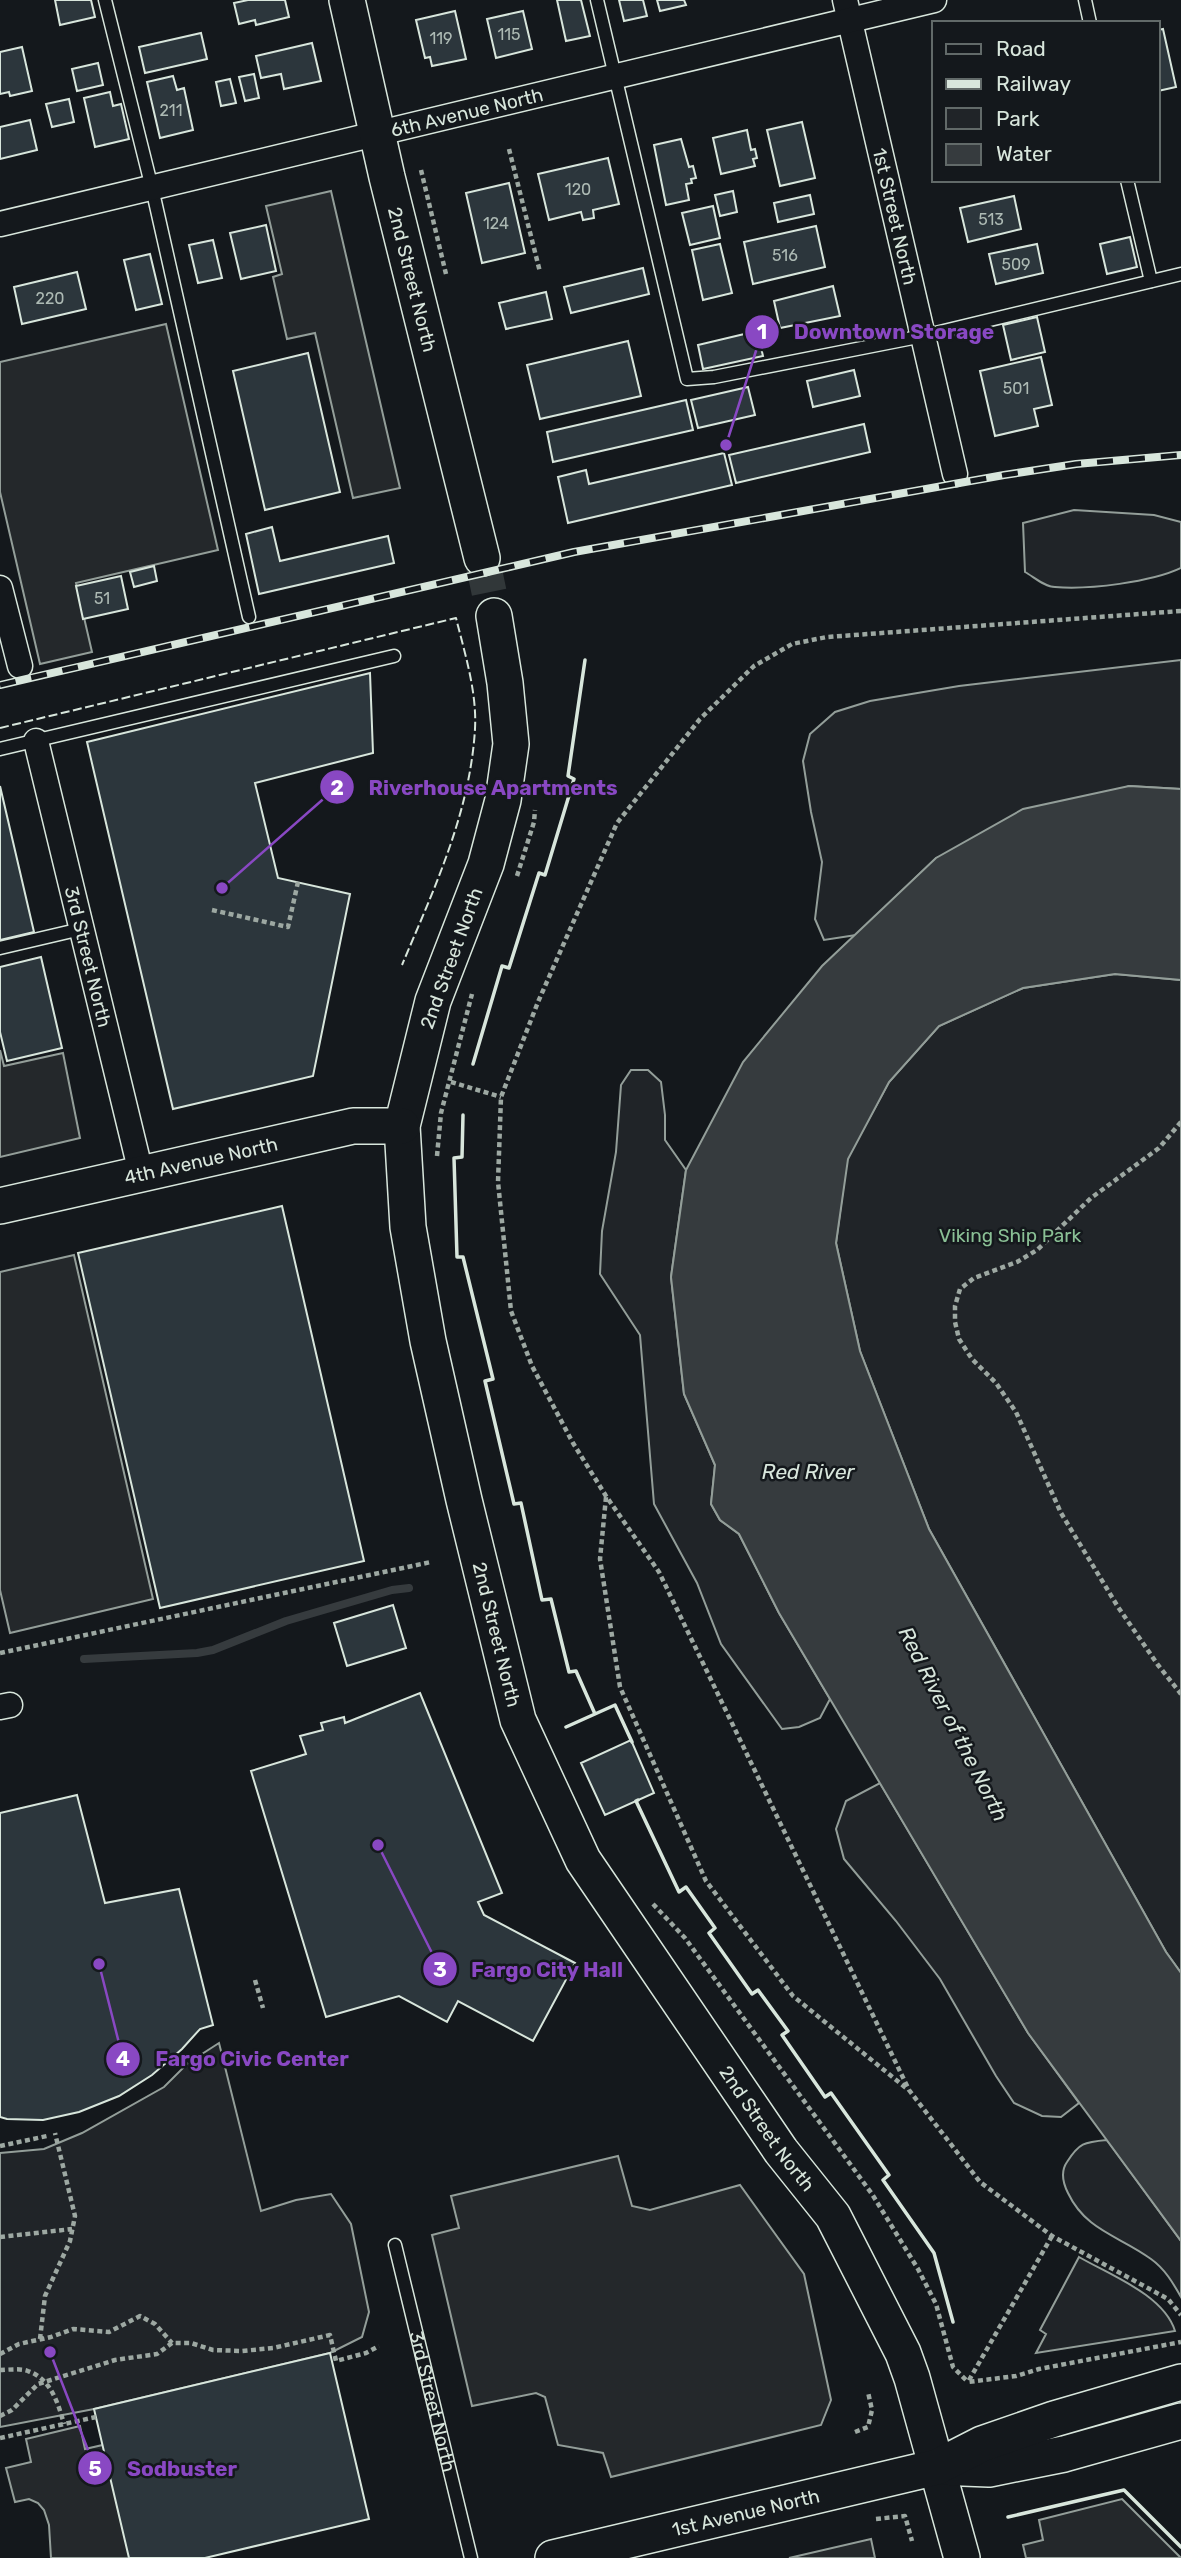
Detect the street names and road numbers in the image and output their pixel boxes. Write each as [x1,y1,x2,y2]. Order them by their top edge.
street label: 6th Avenue North [388,83,546,142]
street label: 1st Street North [868,146,922,287]
street label: 2nd Street North [383,205,441,354]
street label: 3rd Street North [60,884,116,1030]
street label: 2nd Street North [415,884,488,1032]
street label: 4th Avenue North [122,1132,280,1189]
street label: 2nd Street North [468,1560,525,1709]
street label: 2nd Street North [714,2061,819,2196]
street label: 3rd Street North [404,2329,461,2474]
street label: 1st Avenue North [670,2484,822,2541]

